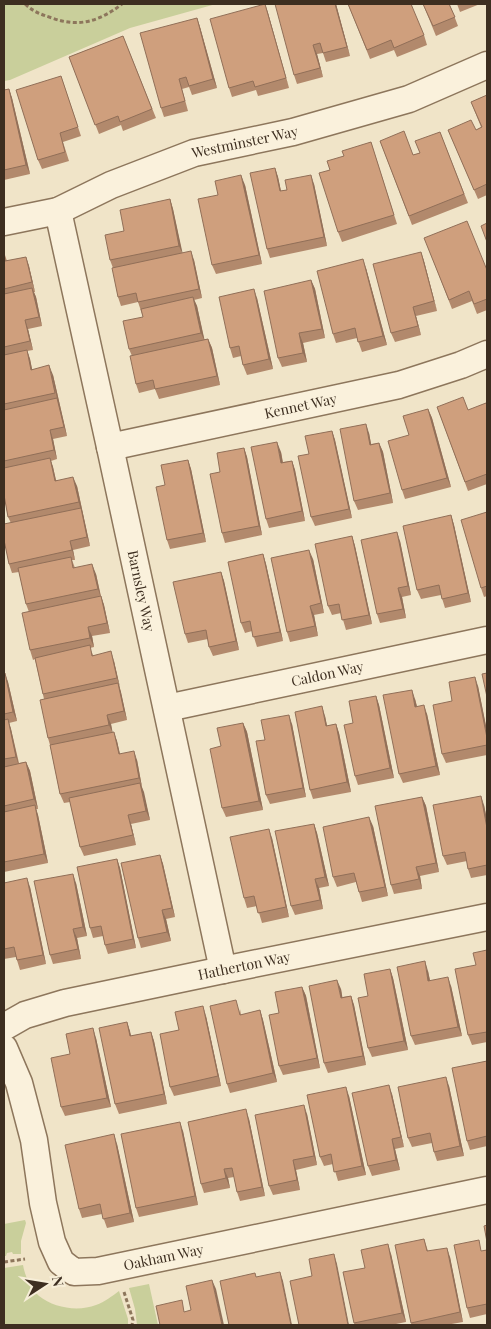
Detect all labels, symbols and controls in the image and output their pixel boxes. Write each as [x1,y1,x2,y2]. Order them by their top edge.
street label: Westminster Way [189,121,300,162]
street label: Kennet Way [263,389,339,423]
street label: Barnsley Way [124,548,160,634]
street label: Caldon Way [289,656,365,690]
street label: Hatherton Way [196,947,292,984]
street label: Oakham Way [122,1239,205,1274]
north arrow [20,1259,70,1309]
text: N [48,1274,69,1288]

